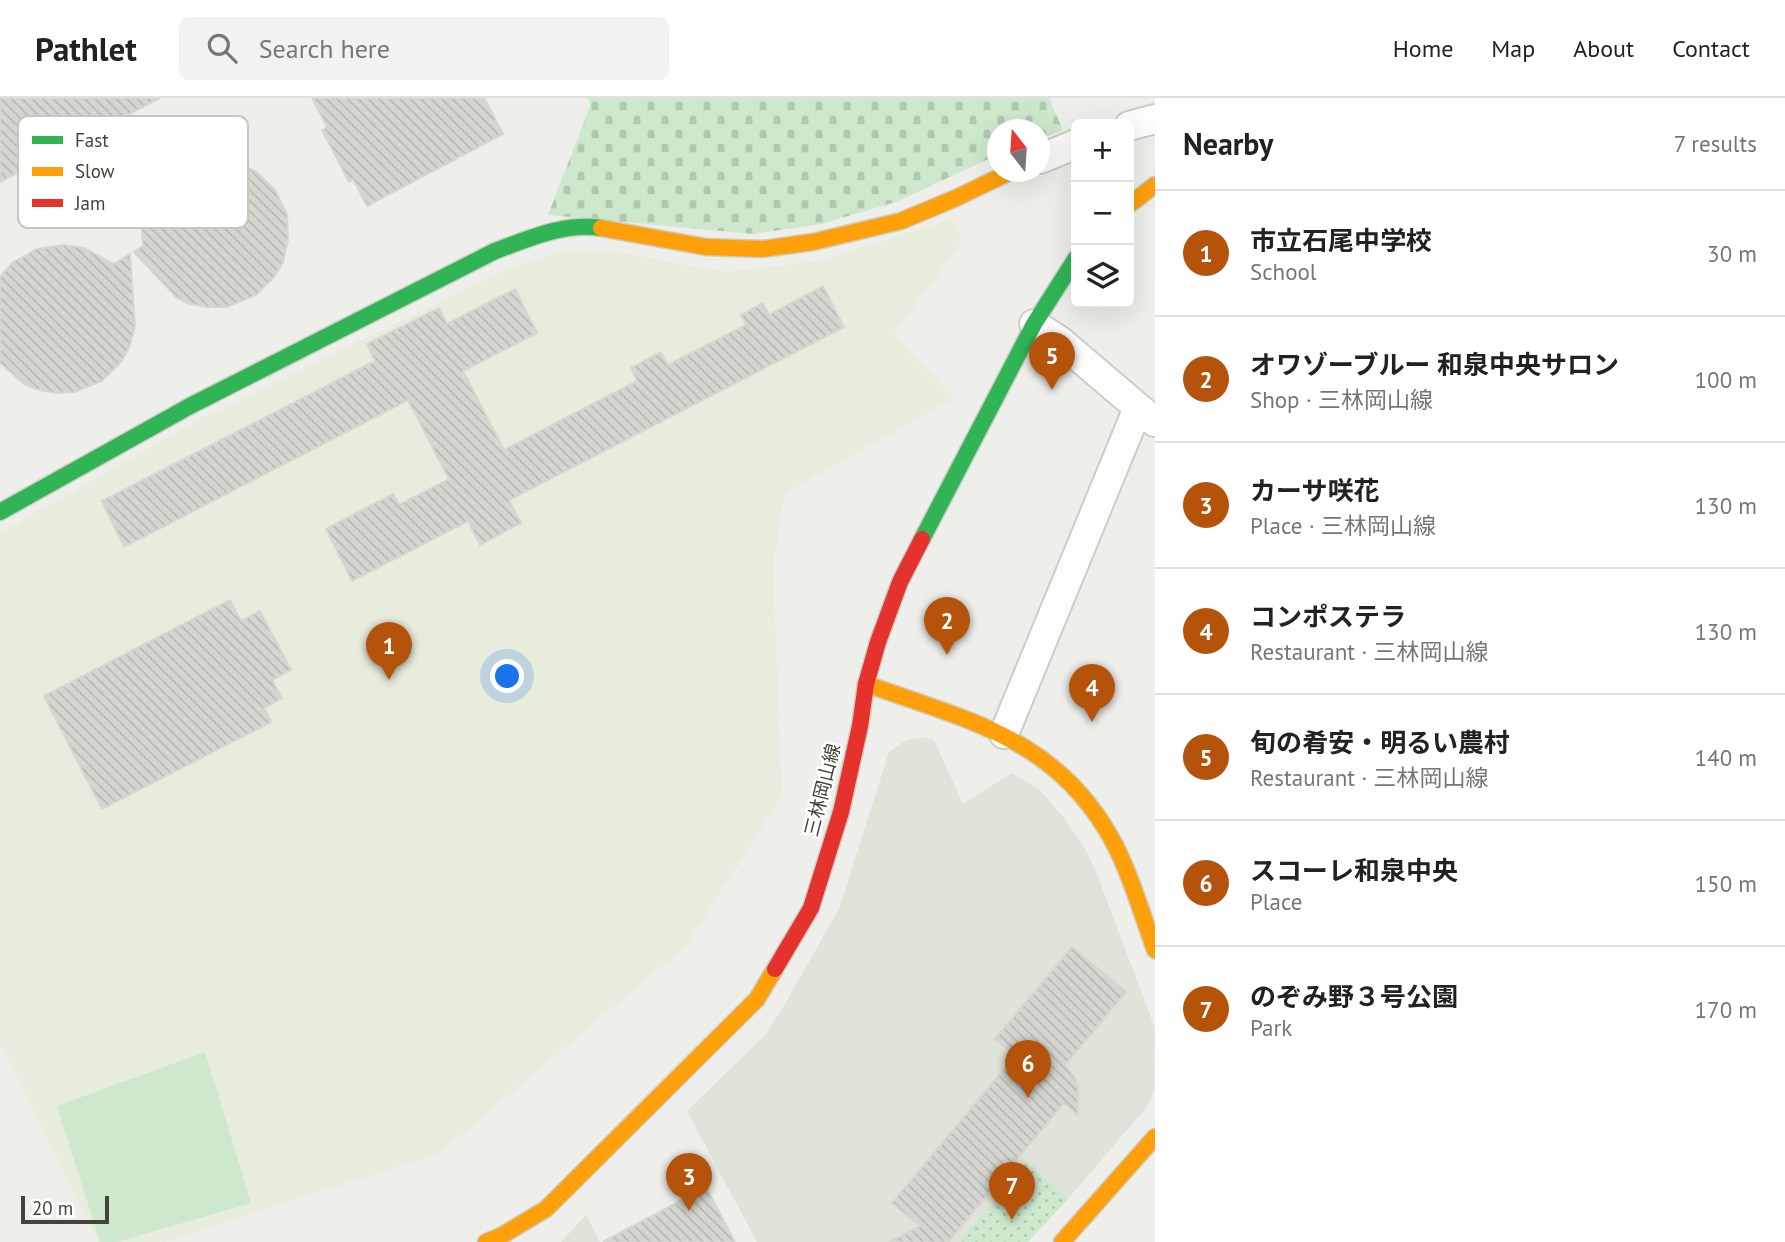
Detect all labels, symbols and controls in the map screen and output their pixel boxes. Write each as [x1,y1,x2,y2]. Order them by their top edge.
search box [179,17,669,80]
text: Pathlet [35,27,137,70]
icon: search [203,29,241,67]
text: Search here [259,32,390,65]
text: Home [1393,33,1453,64]
text: Map [1491,33,1535,64]
text: About [1573,33,1634,64]
text: Contact [1672,33,1750,64]
legend [18,116,248,228]
north arrow [987,119,1050,182]
map controls [1071,119,1134,308]
button: + [1071,119,1134,182]
text: Nearby [1183,124,1273,163]
text: Fast [75,128,109,152]
text: 7 results [1674,129,1757,158]
text: Slow [75,159,115,183]
button: − [1071,182,1134,245]
text: Jam [74,191,105,215]
text: 市立石尾中学校 [1250,224,1432,257]
text: 1 [1199,239,1213,268]
text: 30 m [1707,239,1757,268]
button: layers [1071,245,1134,308]
text: School [1250,257,1317,286]
pin: 5 [1029,332,1075,390]
text: オワゾーブルー 和泉中央サロン [1250,348,1619,381]
text: 2 [1199,365,1213,394]
text: 100 m [1695,365,1757,394]
text: Shop · 三林岡山線 [1250,385,1433,414]
text: カーサ咲花 [1250,474,1379,507]
text: 3 [1199,491,1213,520]
text: 130 m [1695,491,1757,520]
text: Place · 三林岡山線 [1250,511,1436,540]
pin: 2 [924,597,970,655]
text: コンポステラ [1250,600,1406,633]
text: 4 [1199,617,1213,646]
text: 130 m [1695,617,1757,646]
pin: 1 [366,622,412,680]
text: Restaurant · 三林岡山線 [1250,637,1489,666]
your location [490,659,524,693]
pin: 4 [1069,664,1115,722]
text: 旬の肴安・明るい農村 [1250,726,1510,759]
street label: 三林岡山線 [799,741,845,839]
text: 5 [1199,743,1213,772]
text: 140 m [1695,743,1757,772]
text: Restaurant · 三林岡山線 [1250,763,1489,792]
text: スコーレ和泉中央 [1250,854,1458,887]
text: 6 [1199,869,1213,898]
text: 150 m [1695,869,1757,898]
text: Place [1250,887,1303,916]
text: のぞみ野３号公園 [1250,980,1458,1013]
text: 7 [1199,995,1213,1024]
text: 170 m [1695,995,1757,1024]
text: Park [1250,1013,1292,1042]
pin: 6 [1005,1040,1051,1098]
pin: 3 [666,1153,712,1211]
pin: 7 [989,1162,1035,1220]
scale bar [21,1193,108,1225]
text: 20 m [32,1196,73,1220]

